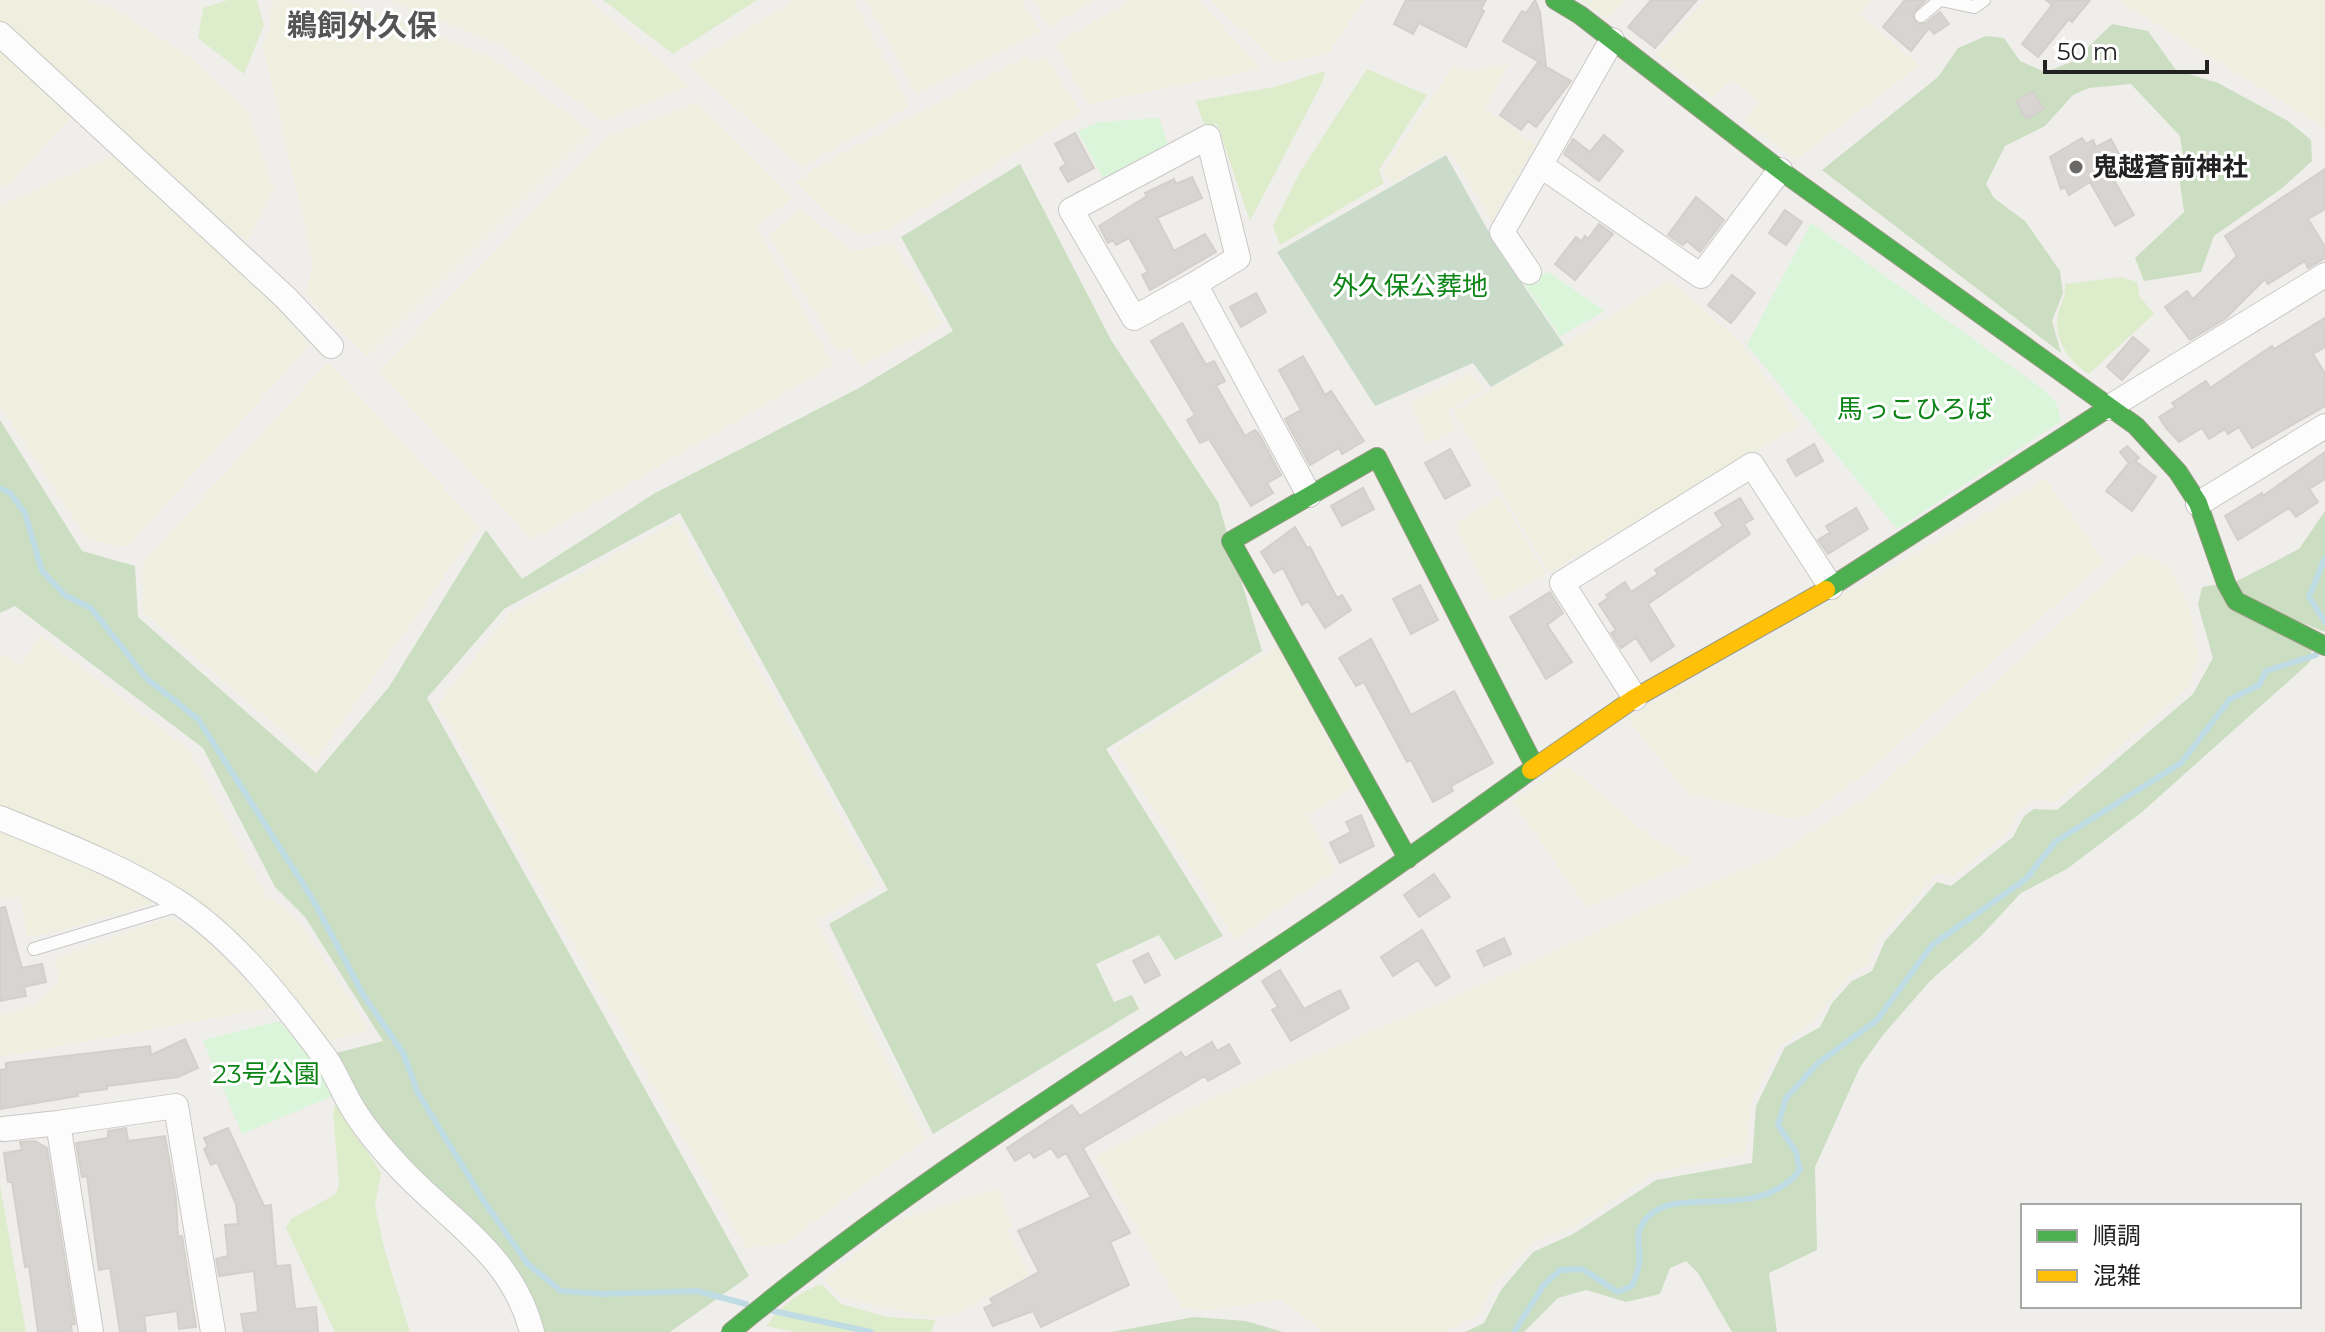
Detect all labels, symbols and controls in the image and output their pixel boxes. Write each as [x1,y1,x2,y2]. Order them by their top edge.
district label: 鵜飼外久保 [287,7,437,44]
scale bar [2045,24,2207,74]
text: 50 m [2057,37,2118,66]
place label: 鬼越蒼前神社 [2092,151,2248,183]
marker: 鬼越蒼前神社 [2067,158,2085,176]
park label: 外久保公葬地 [1332,270,1488,302]
park label: 馬っこひろば [1837,393,1993,425]
park label: 23号公園 [212,1058,320,1090]
legend [2021,1204,2301,1308]
text: 順調 [2093,1221,2141,1250]
text: 混雑 [2093,1261,2141,1290]

